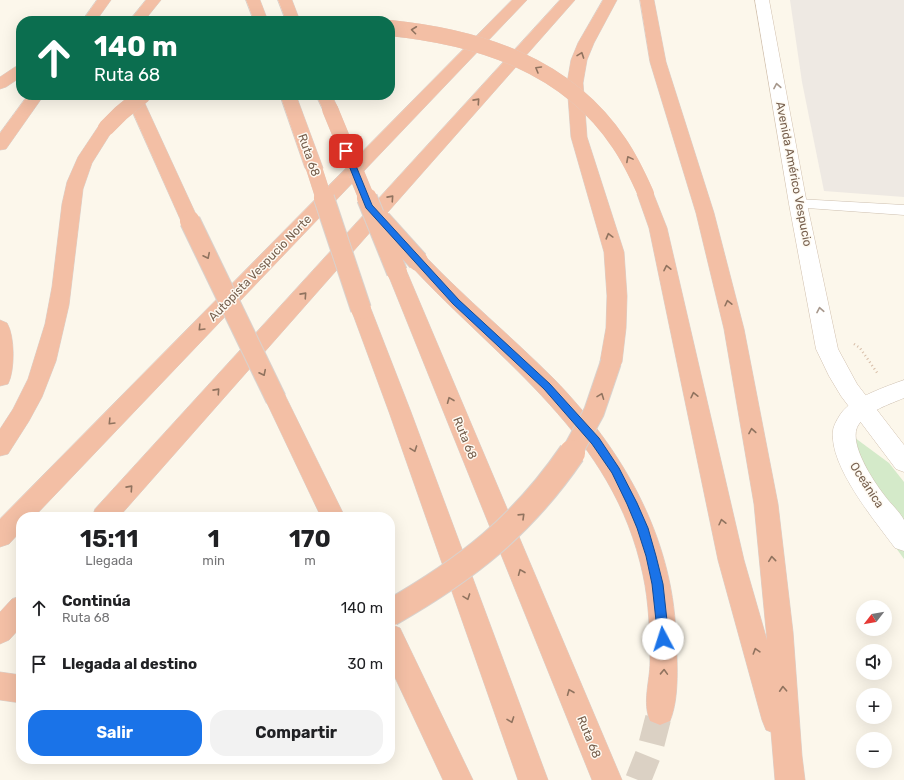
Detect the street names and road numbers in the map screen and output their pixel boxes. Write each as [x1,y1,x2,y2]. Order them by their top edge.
street label: Avenida Américo Vespucio [773,100,815,248]
street label: Ruta 68 [295,132,323,178]
street label: Autopista Vespucio Norte [206,212,315,324]
street label: Ruta 68 [450,415,480,461]
street label: Oceánica [847,460,887,510]
street label: Ruta 68 [574,714,604,760]

